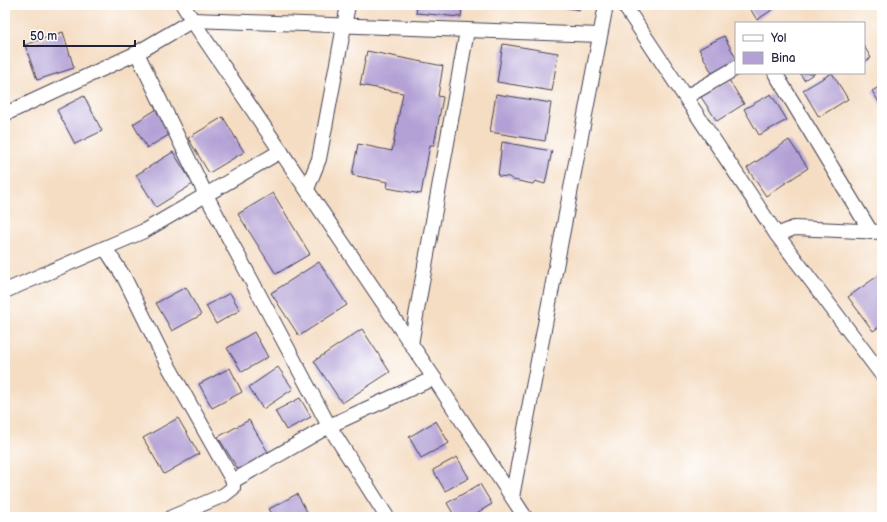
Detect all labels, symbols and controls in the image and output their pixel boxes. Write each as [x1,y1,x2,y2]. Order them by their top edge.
scale bar [24,22,135,48]
legend [735,22,865,74]
text: 50 m [30,29,57,44]
text: Yol [770,31,786,46]
text: Bina [771,51,796,66]

